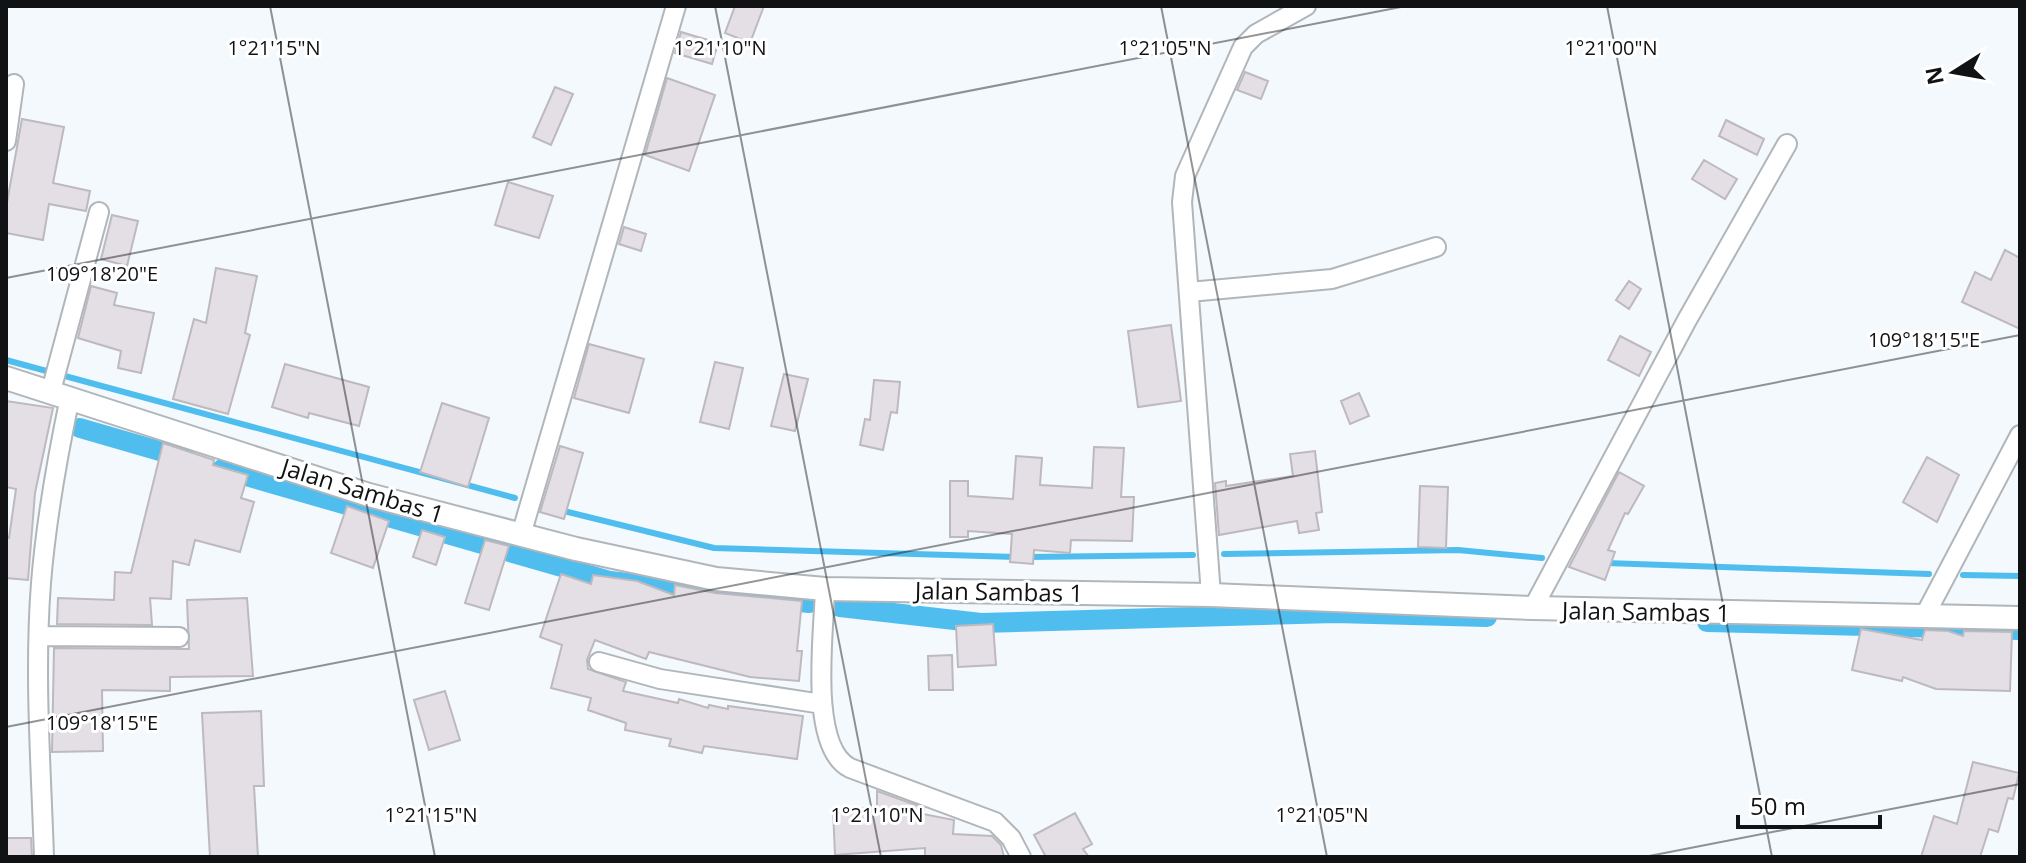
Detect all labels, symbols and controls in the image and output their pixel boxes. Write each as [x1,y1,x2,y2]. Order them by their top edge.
north arrow [1914,32,1994,112]
text: 1°21'15"N [227,34,321,61]
text: 1°21'10"N [673,34,767,61]
text: 1°21'05"N [1118,34,1212,61]
text: 1°21'00"N [1564,34,1658,61]
text: N [1917,64,1950,88]
text: 109°18'20"E [46,260,158,287]
text: 109°18'15"E [1868,326,1980,353]
street label: Jalan Sambas 1 [276,449,448,530]
street label: Jalan Sambas 1 [913,573,1083,609]
street label: Jalan Sambas 1 [1560,593,1730,629]
text: 109°18'15"E [46,709,158,736]
scale bar [1738,779,1880,829]
text: 50 m [1750,789,1806,822]
text: 1°21'15"N [384,801,478,828]
text: 1°21'10"N [830,801,924,828]
text: 1°21'05"N [1275,801,1369,828]

